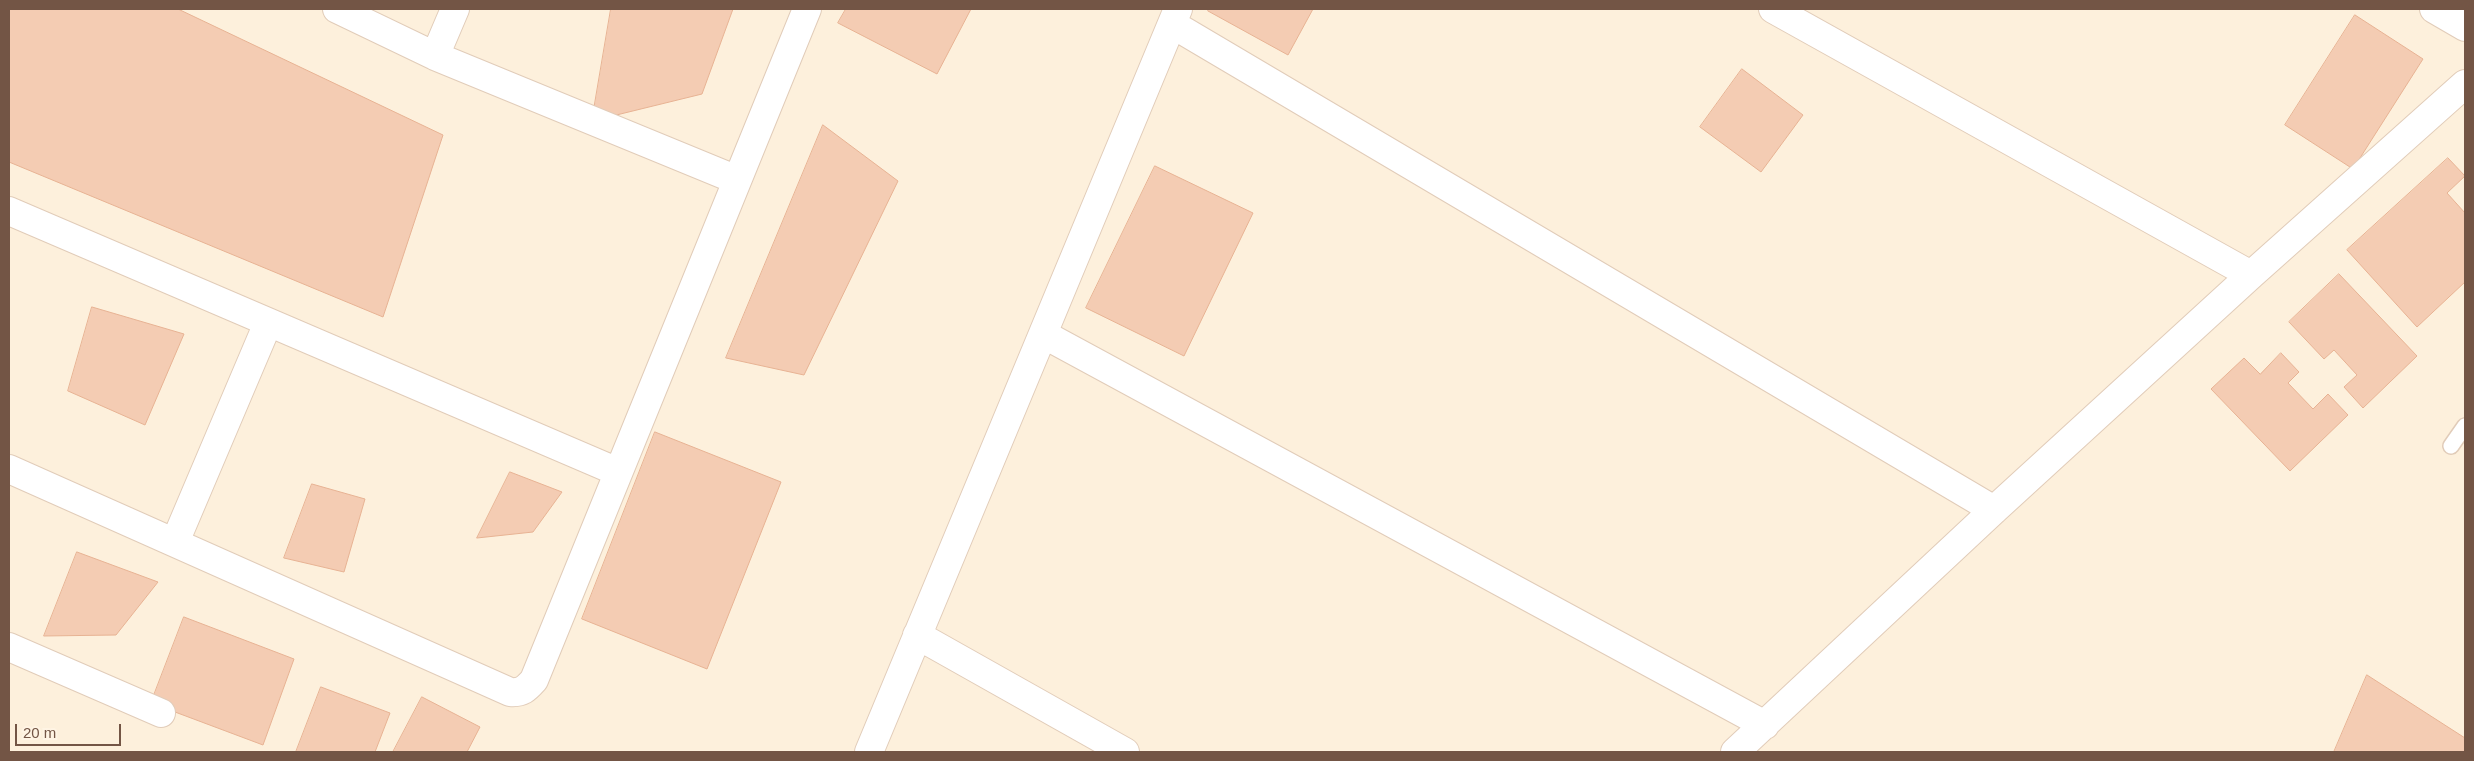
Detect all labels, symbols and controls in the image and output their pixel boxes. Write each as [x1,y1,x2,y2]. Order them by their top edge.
scale bar [18,714,124,746]
text: 20 m [23,724,56,741]

